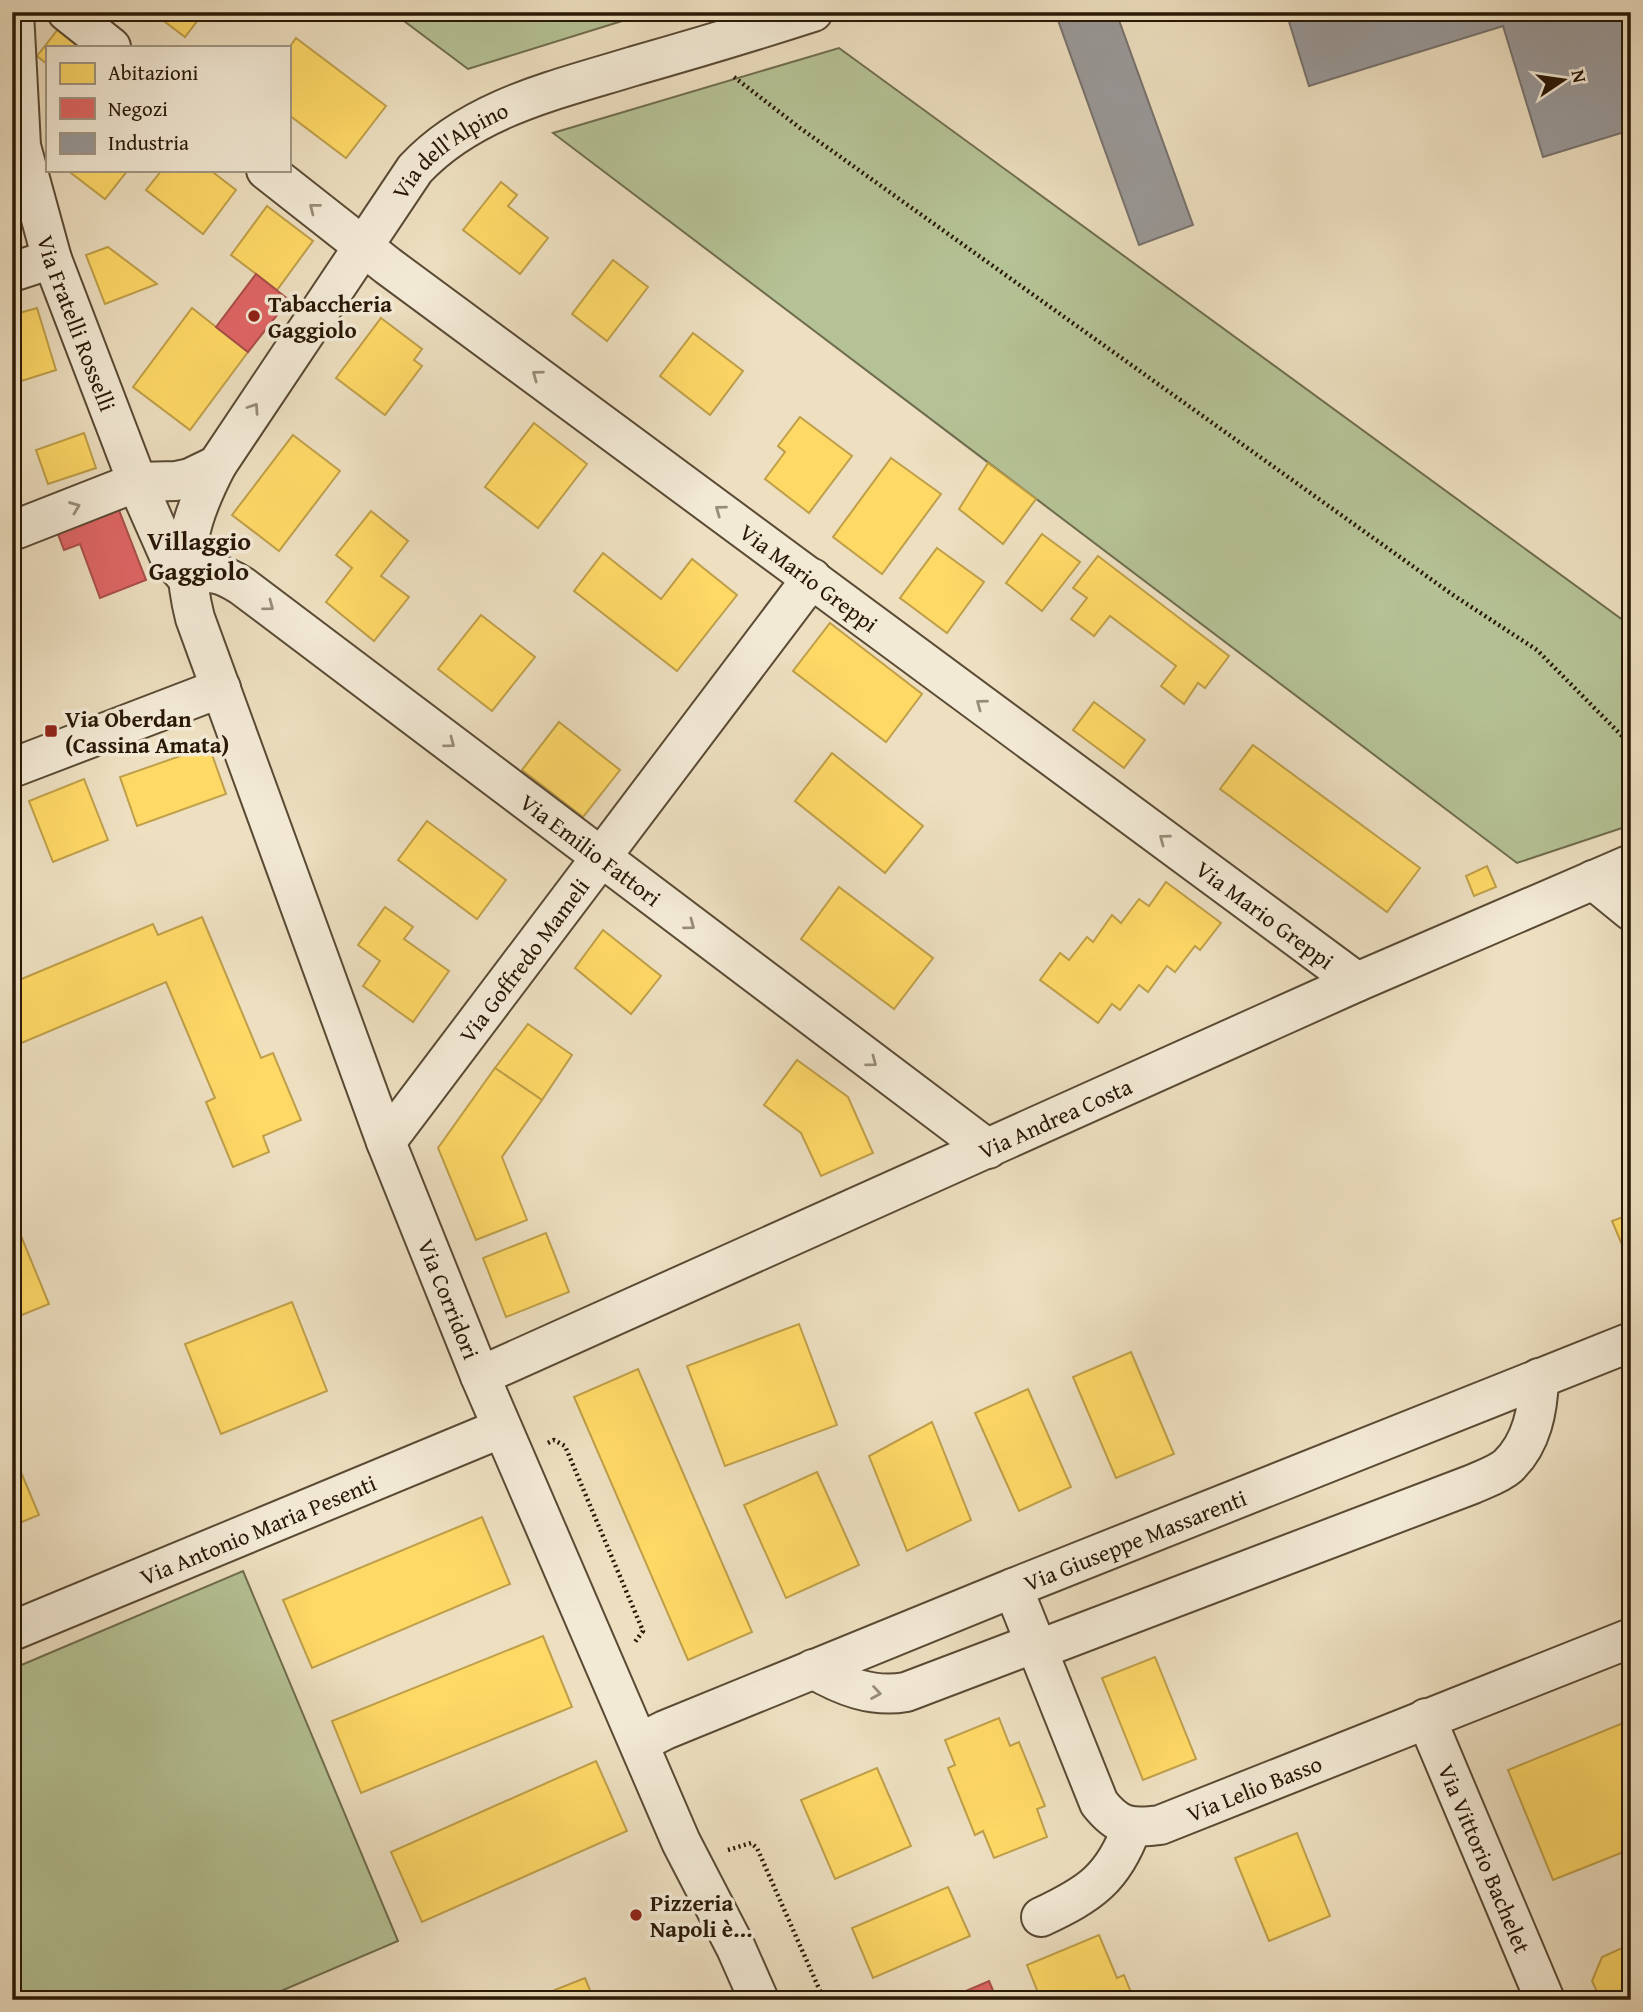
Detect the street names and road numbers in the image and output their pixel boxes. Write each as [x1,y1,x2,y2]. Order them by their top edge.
street label: Via dell'Alpino [383,93,513,205]
street label: Via Fratelli Rosselli [30,231,125,416]
street label: Via Mario Greppi [733,515,885,639]
street label: Via Emilio Fattori [513,785,668,914]
street label: Via Mario Greppi [1189,852,1341,976]
street label: Via Goffredo Mameli [450,871,597,1049]
street label: Via Andrea Costa [973,1069,1137,1167]
street label: Via Corridori [410,1234,488,1364]
street label: Via Antonio Maria Pesenti [135,1466,381,1593]
street label: Via Giuseppe Massarenti [1019,1480,1251,1599]
street label: Via Lelio Basso [1181,1746,1327,1829]
street label: Via Vittorio Bachelet [1430,1758,1540,1958]

